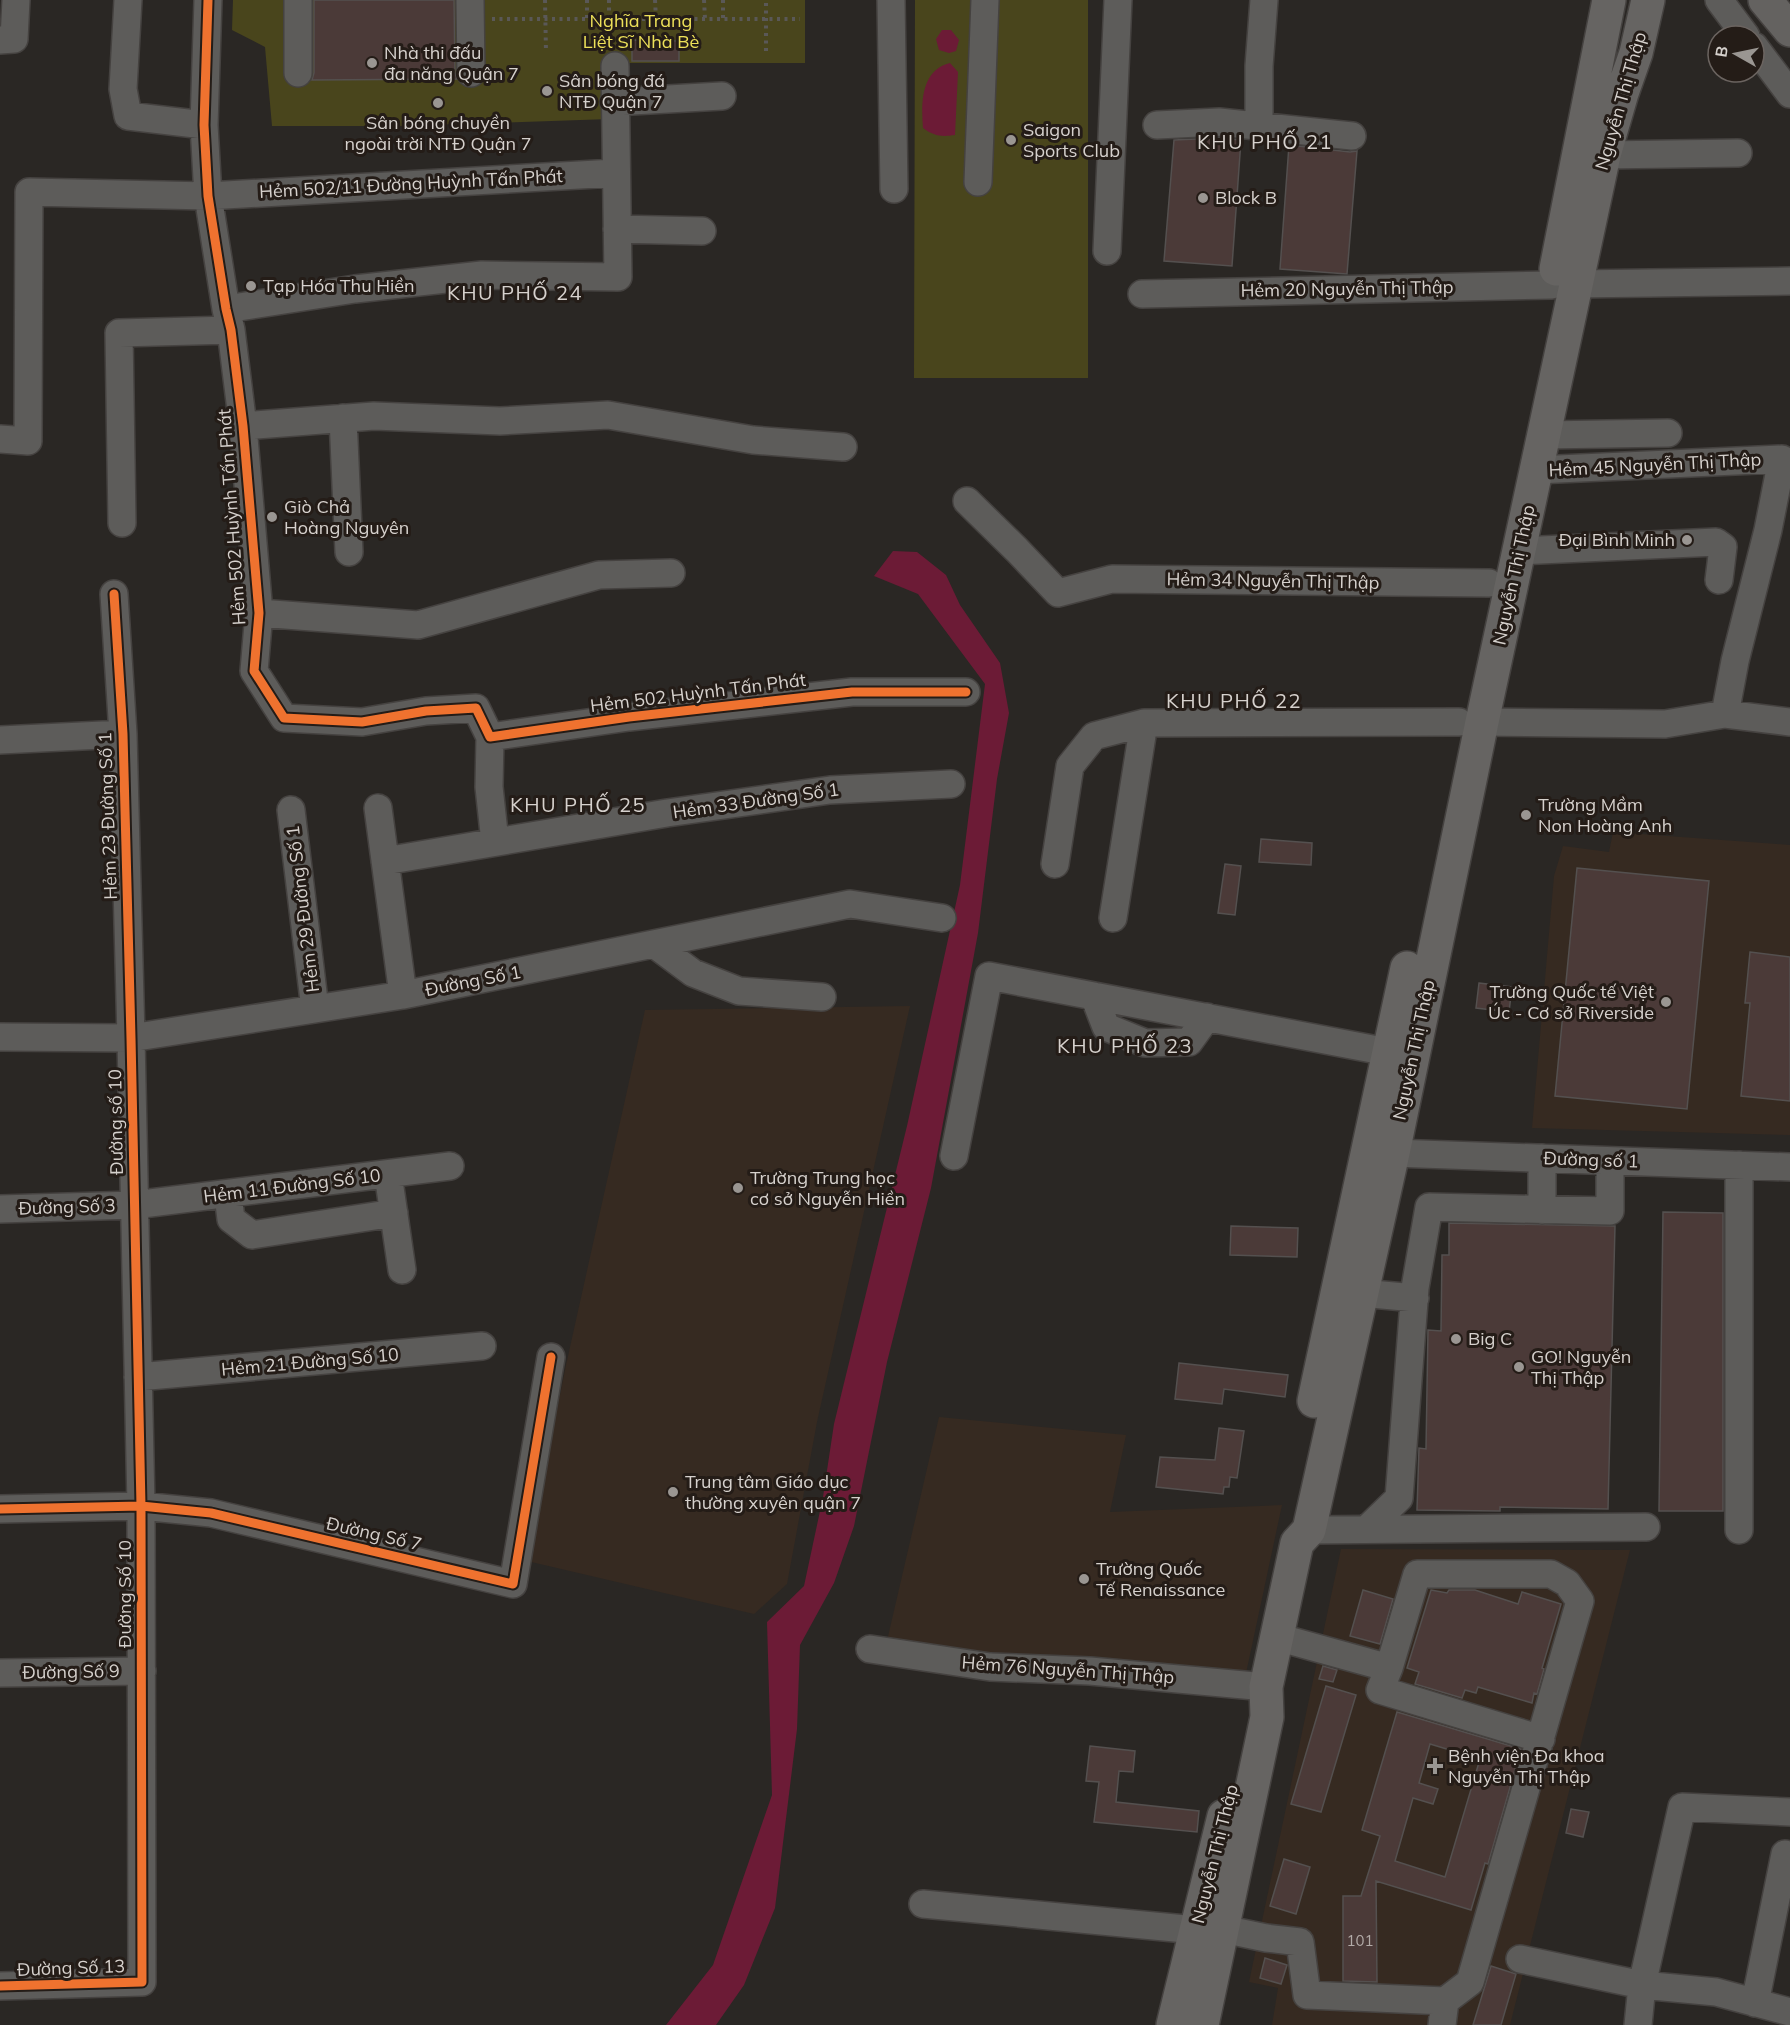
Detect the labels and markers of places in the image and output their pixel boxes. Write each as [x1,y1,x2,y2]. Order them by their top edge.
place label: Nhà thi đấu đa năng Quận 7 [384,41,519,85]
marker: Nhà thi đấu đa năng Quận 7 [365,56,379,70]
place label: Sân bóng đá NTĐ Quận 7 [559,69,665,113]
marker: Sân bóng đá NTĐ Quận 7 [540,84,554,98]
marker: Sân bóng chuyền ngoài trời NTĐ Quận 7 [431,96,445,110]
place label: Sân bóng chuyền ngoài trời NTĐ Quận 7 [344,111,532,155]
place label: Saigon Sports Club [1023,118,1120,162]
marker: Saigon Sports Club [1004,133,1018,147]
place label: Block B [1215,186,1277,209]
marker: Block B [1196,191,1210,205]
place label: Tạp Hóa Thu Hiền [263,274,415,297]
marker: Tạp Hóa Thu Hiền [244,279,258,293]
place label: Giò Chả Hoàng Nguyên [284,495,409,539]
marker: Giò Chả Hoàng Nguyên [265,510,279,524]
place label: Đại Bình Minh [1559,528,1675,551]
marker: Đại Bình Minh [1680,533,1694,547]
place label: Trường Mầm Non Hoàng Anh [1538,793,1672,837]
marker: Trường Mầm Non Hoàng Anh [1519,808,1533,822]
place label: Trường Quốc tế Việt Úc - Cơ sở Riverside [1488,980,1654,1024]
marker: Trường Quốc tế Việt Úc - Cơ sở Riverside [1659,995,1673,1009]
place label: Trường Trung học cơ sở Nguyễn Hiền [750,1166,905,1210]
marker: Trường Trung học cơ sở Nguyễn Hiền [731,1181,745,1195]
place label: Big C [1468,1327,1512,1350]
marker: Big C [1449,1332,1463,1346]
place label: GO! Nguyễn Thị Thập [1531,1345,1631,1389]
marker: GO! Nguyễn Thị Thập [1512,1360,1526,1374]
place label: Trung tâm Giáo dục thường xuyên quận 7 [685,1470,861,1514]
marker: Trung tâm Giáo dục thường xuyên quận 7 [666,1485,680,1499]
place label: Trường Quốc Tế Renaissance [1096,1557,1225,1601]
marker: Trường Quốc Tế Renaissance [1077,1572,1091,1586]
place label: Bệnh viện Đa khoa Nguyễn Thị Thập [1448,1744,1605,1788]
marker: Bệnh viện Đa khoa Nguyễn Thị Thập [1426,1757,1444,1775]

